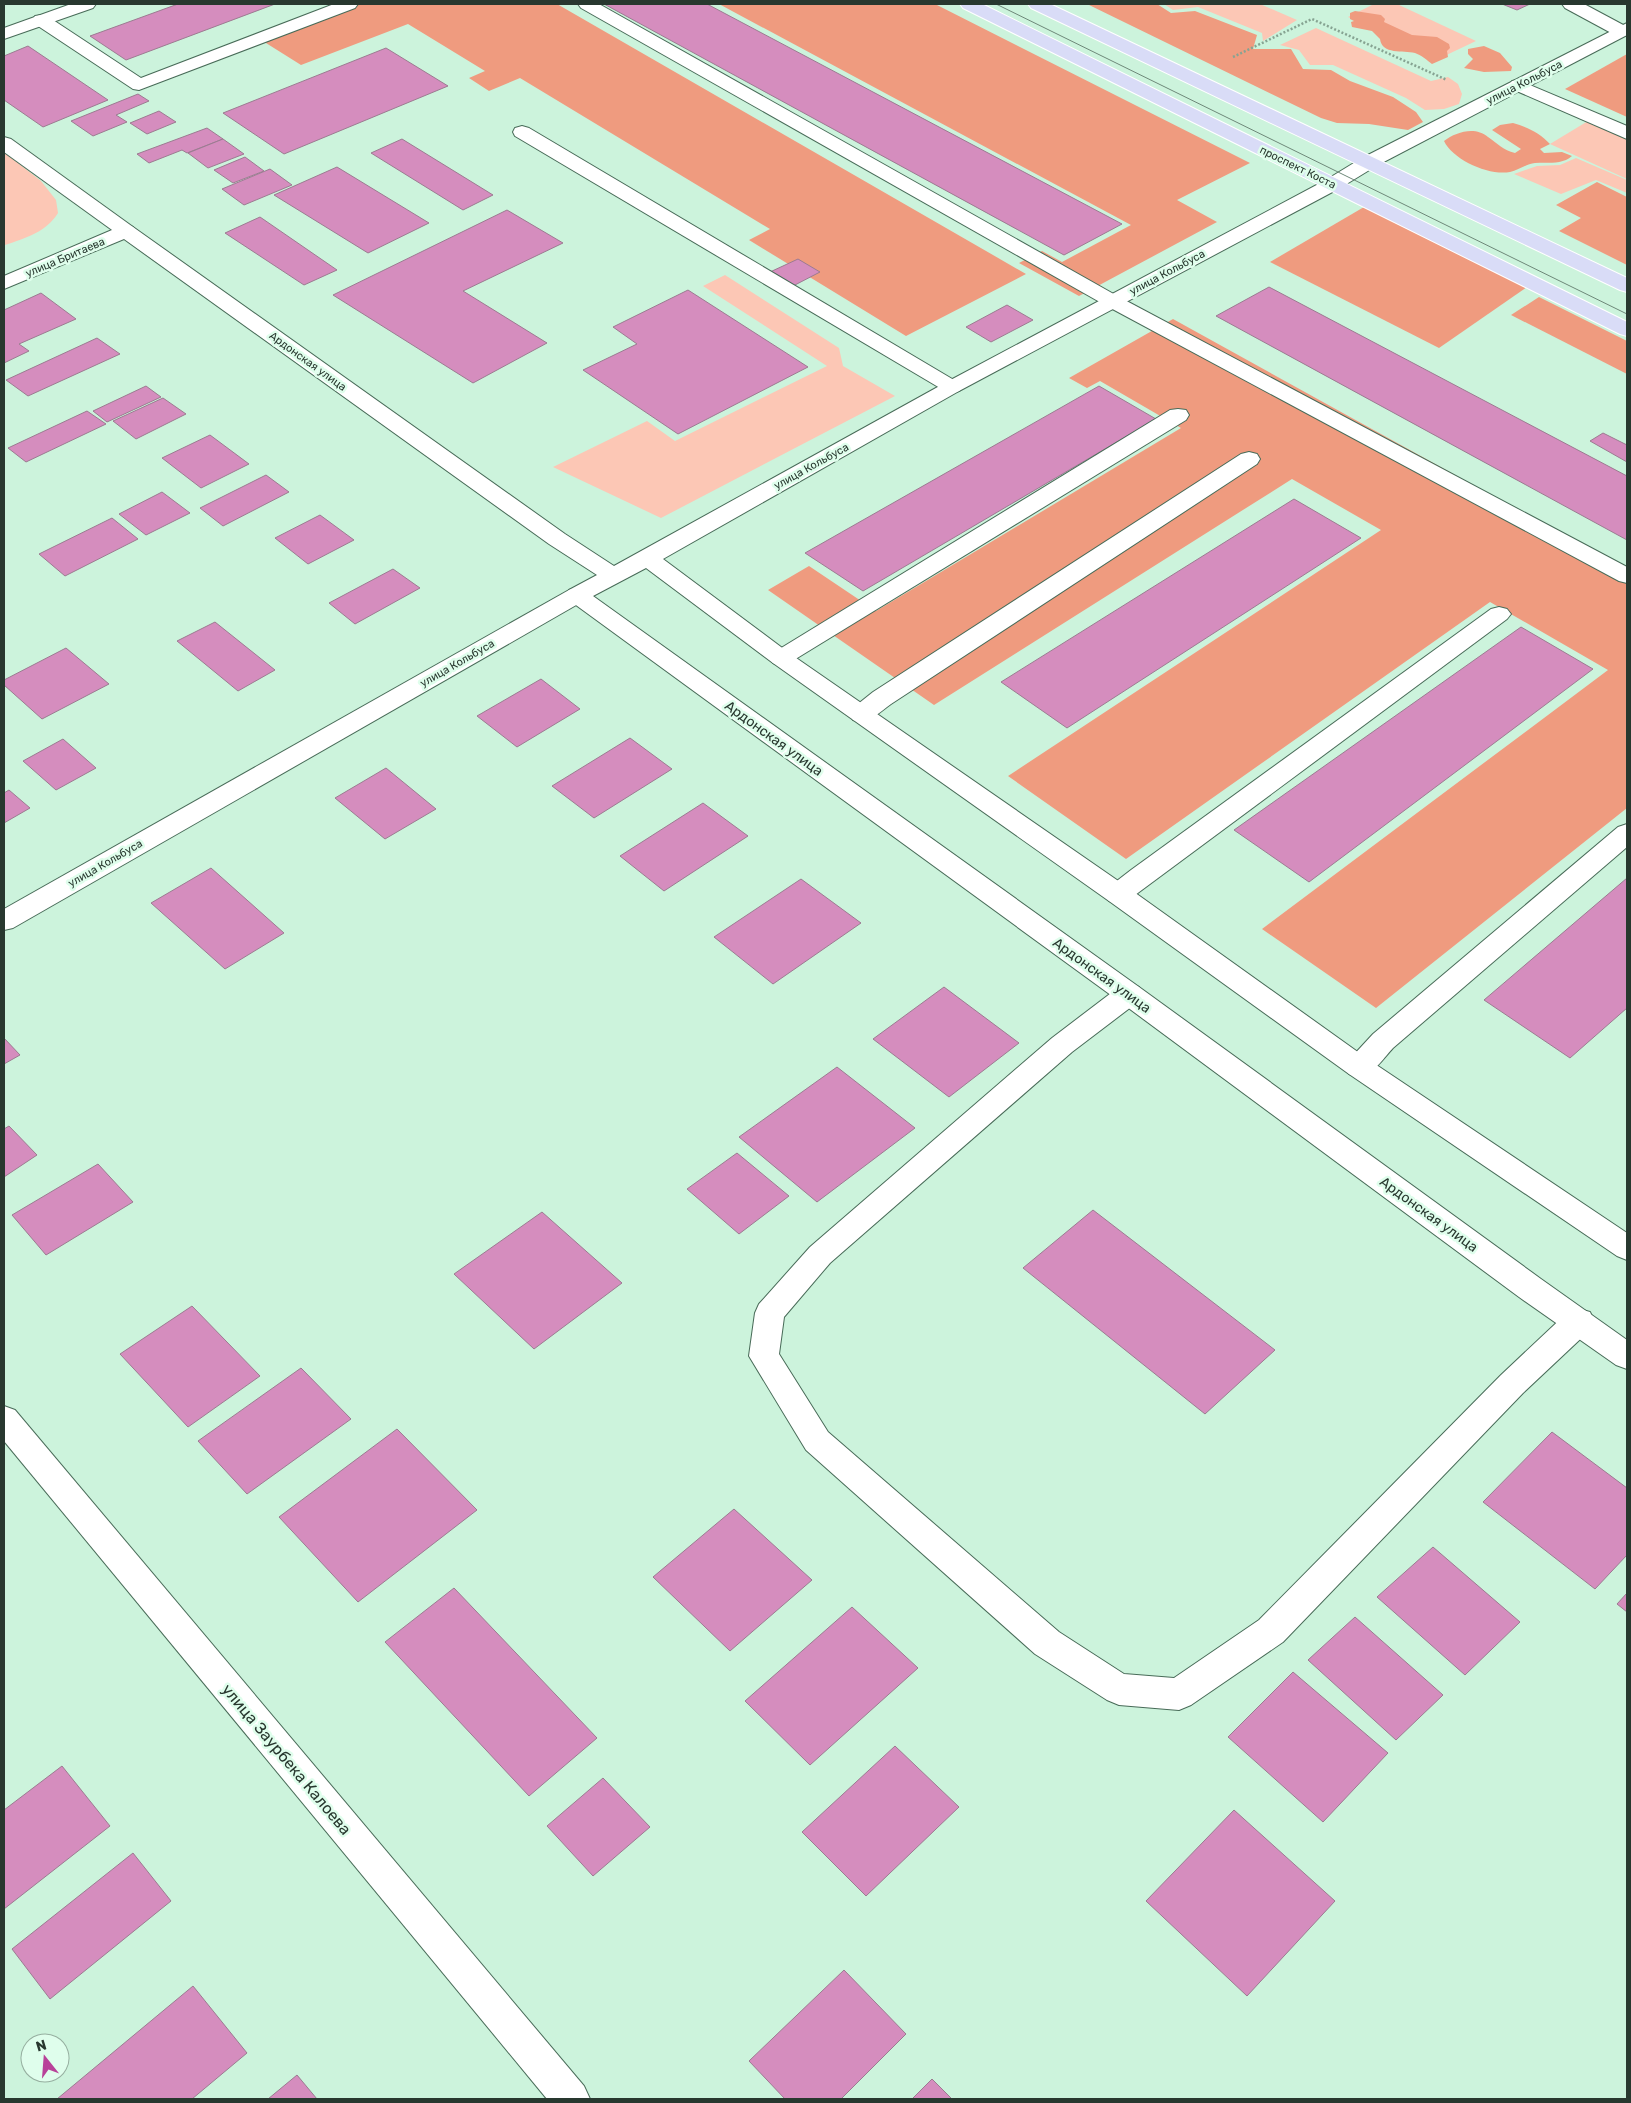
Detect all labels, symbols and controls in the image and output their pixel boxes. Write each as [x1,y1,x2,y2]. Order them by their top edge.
street label: улица Кольбуса [1484,58,1564,107]
street label: проспект Коста [1258,143,1338,192]
street label: улица Бритаева [24,235,107,280]
street label: улица Кольбуса [1127,247,1207,298]
street label: Ардонская улица [267,329,349,394]
street label: улица Кольбуса [772,441,851,492]
street label: улица Кольбуса [418,637,497,690]
street label: Ардонская улица [721,697,826,780]
street label: улица Кольбуса [66,837,145,890]
street label: Ардонская улица [1049,934,1154,1017]
street label: Ардонская улица [1376,1173,1481,1256]
street label: улица Заурбека Калоева [218,1680,355,1839]
north arrow [20,2033,70,2083]
text: N [34,2036,49,2056]

